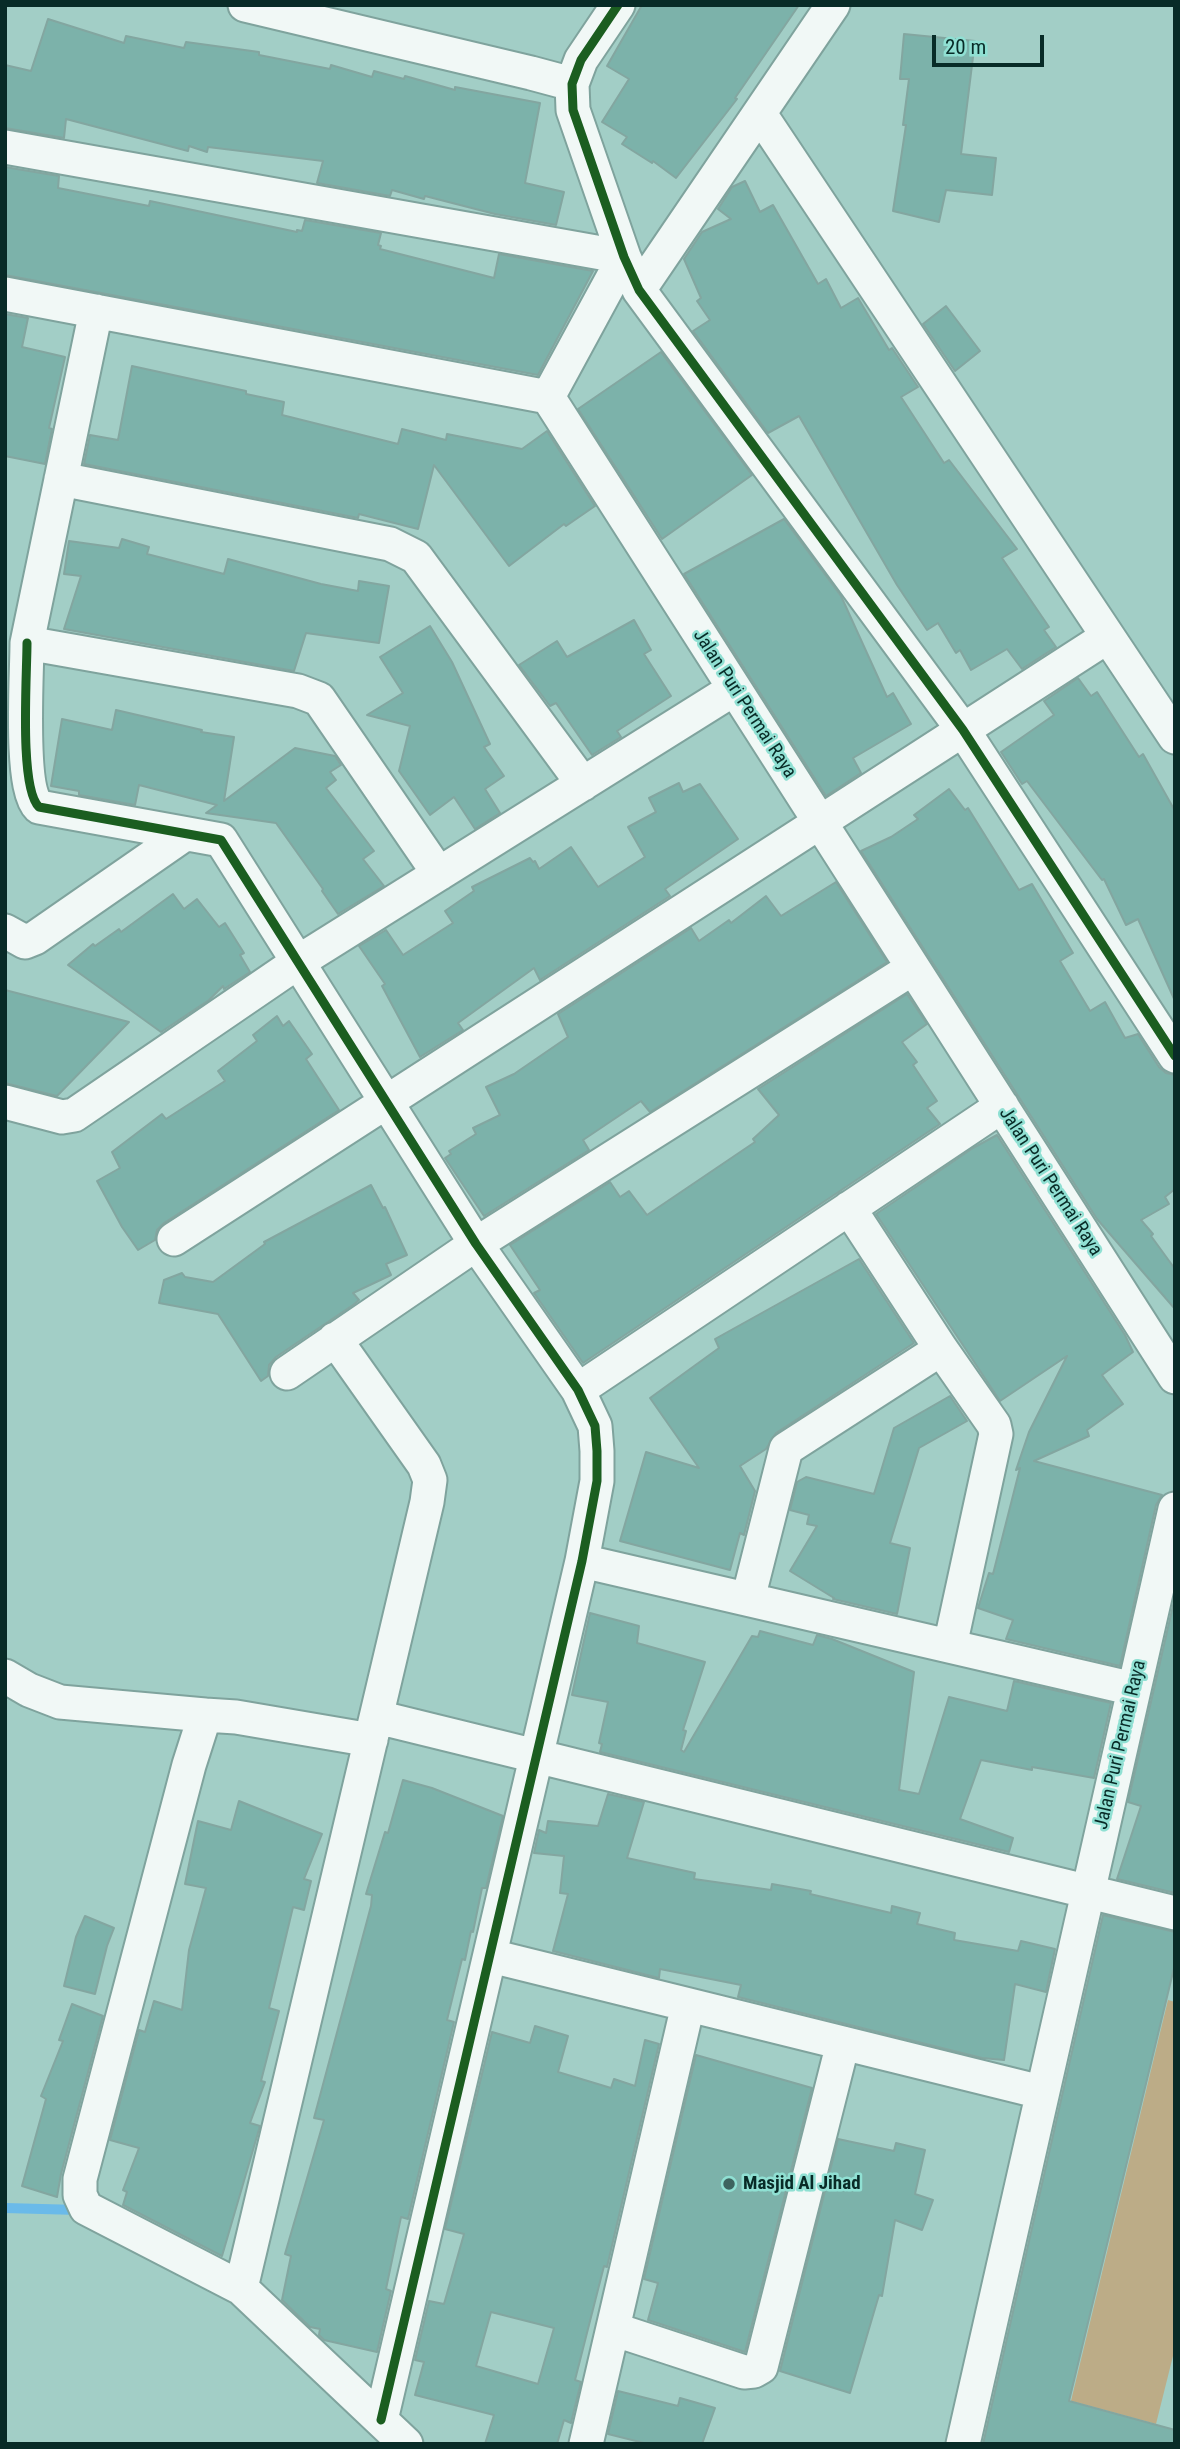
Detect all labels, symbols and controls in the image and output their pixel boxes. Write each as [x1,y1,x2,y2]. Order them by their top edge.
scale bar [935,21,1047,65]
text: 20 m [945,35,986,59]
street label: Jalan Puri Permai Raya [687,625,801,783]
street label: Jalan Puri Permai Raya [993,1103,1107,1261]
street label: Jalan Puri Permai Raya [1090,1658,1152,1832]
place label: Masjid Al Jihad [743,2173,861,2195]
marker: Masjid Al Jihad [721,2176,737,2192]

